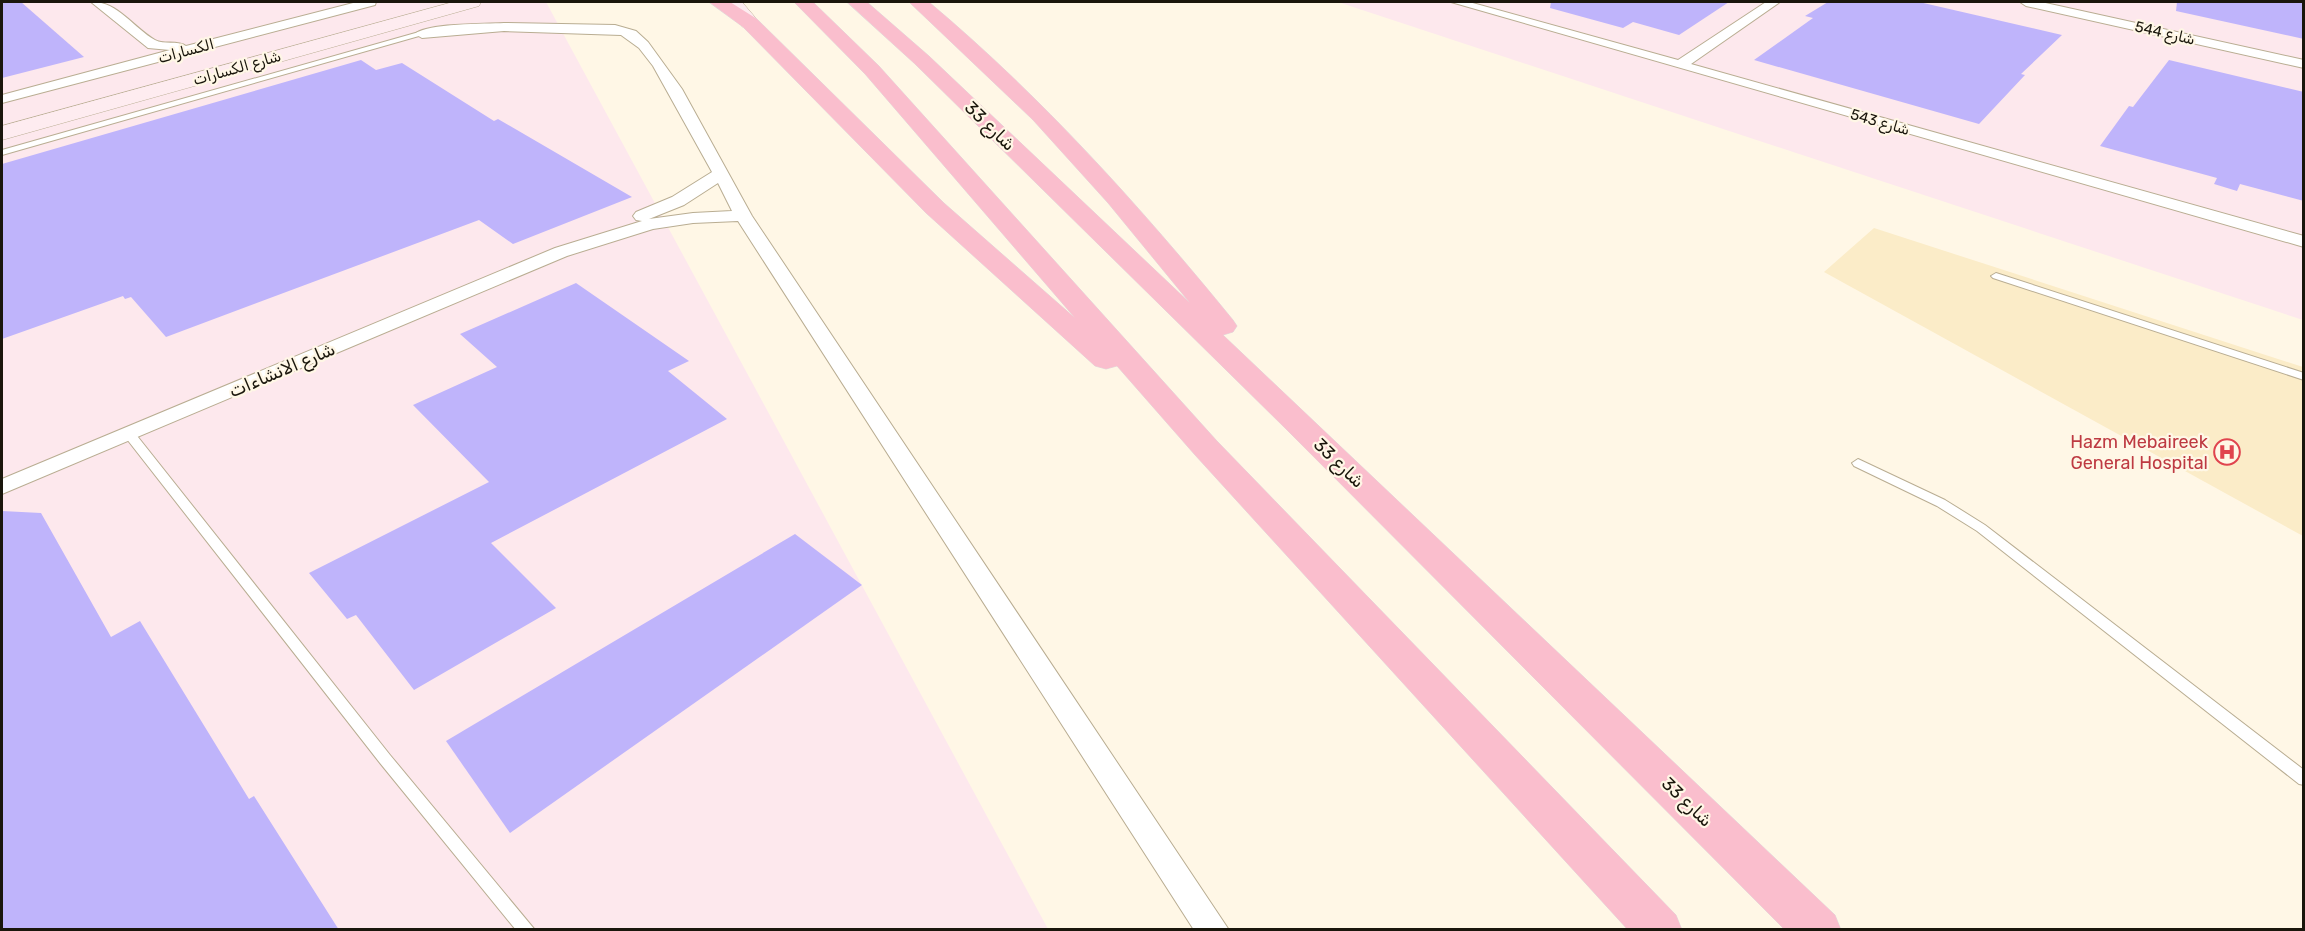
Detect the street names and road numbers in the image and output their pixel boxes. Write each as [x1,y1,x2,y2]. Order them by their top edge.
street label: شارع 544 [2133,17,2197,51]
street label: الكسارات [156,35,216,67]
street label: شارع الكسارات [191,47,284,91]
street label: شارع 33 [959,97,1020,156]
street label: شارع 543 [1848,105,1912,141]
street label: شارع الانشاءات [226,338,339,403]
street label: شارع 33 [1308,434,1369,493]
street label: شارع 33 [1656,773,1717,832]

